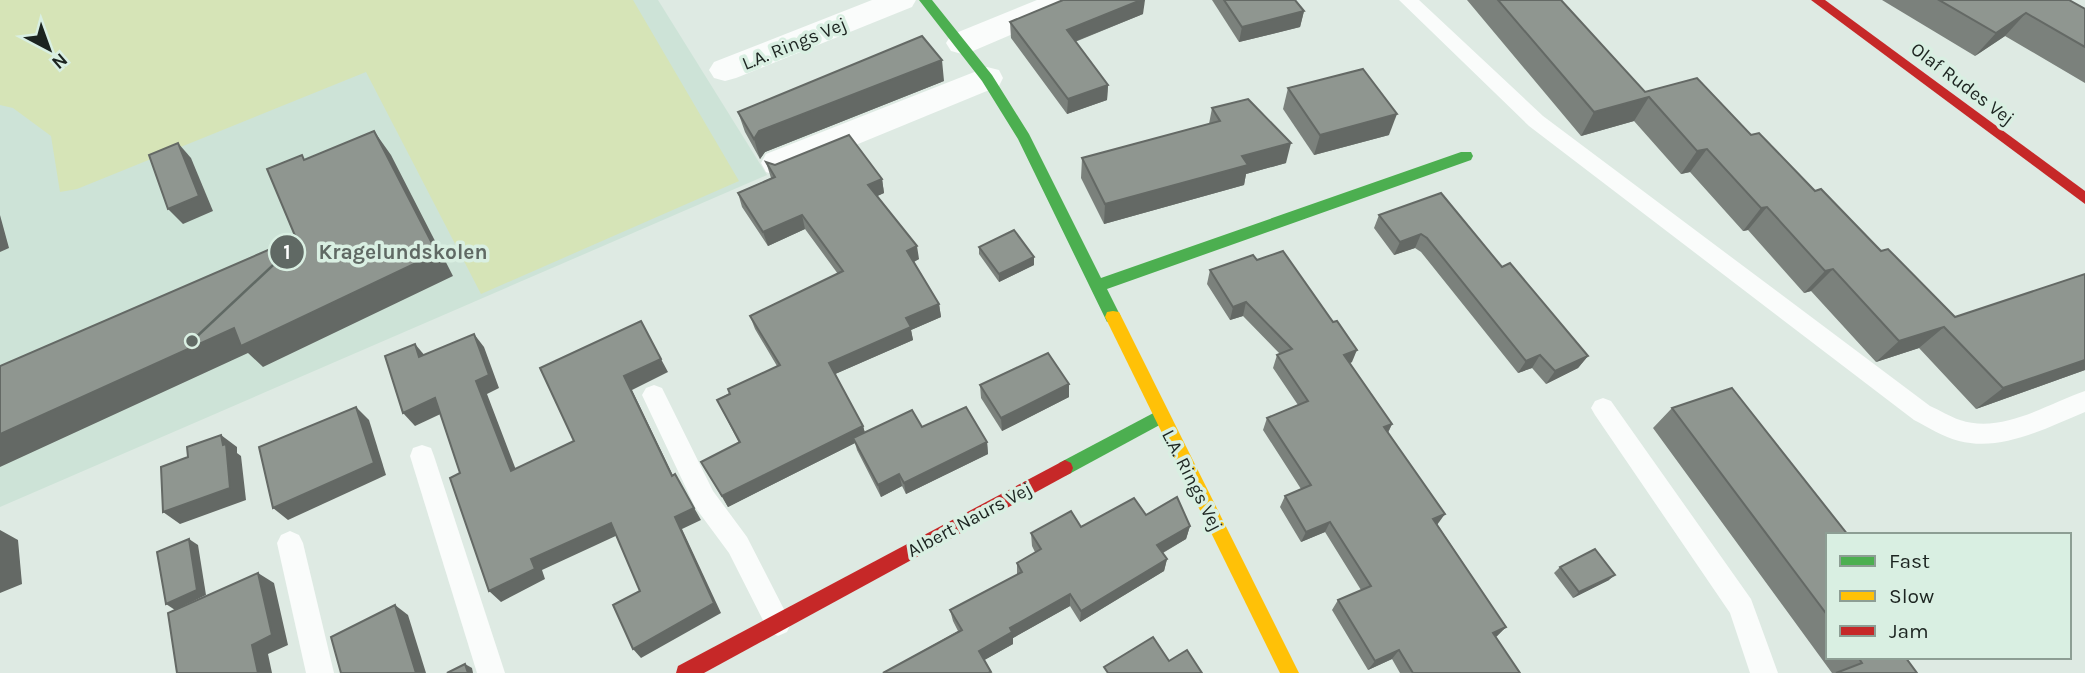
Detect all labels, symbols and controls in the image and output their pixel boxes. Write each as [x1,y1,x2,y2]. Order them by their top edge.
street label: L.A. Rings Vej [739,13,850,75]
north arrow [14,14,84,84]
street label: Olaf Rudes Vej [1906,38,2018,130]
text: N [47,48,72,74]
callout: Kragelundskolen [270,231,502,273]
text: 1 [283,240,291,264]
text: Kragelundskolen [318,240,488,264]
street label: L.A. Rings Vej [1157,426,1227,535]
street label: Albert Naurs Vej [903,478,1036,562]
legend [1826,533,2071,659]
text: Fast [1889,549,1930,573]
text: Slow [1889,584,1934,608]
text: Jam [1889,619,1929,643]

